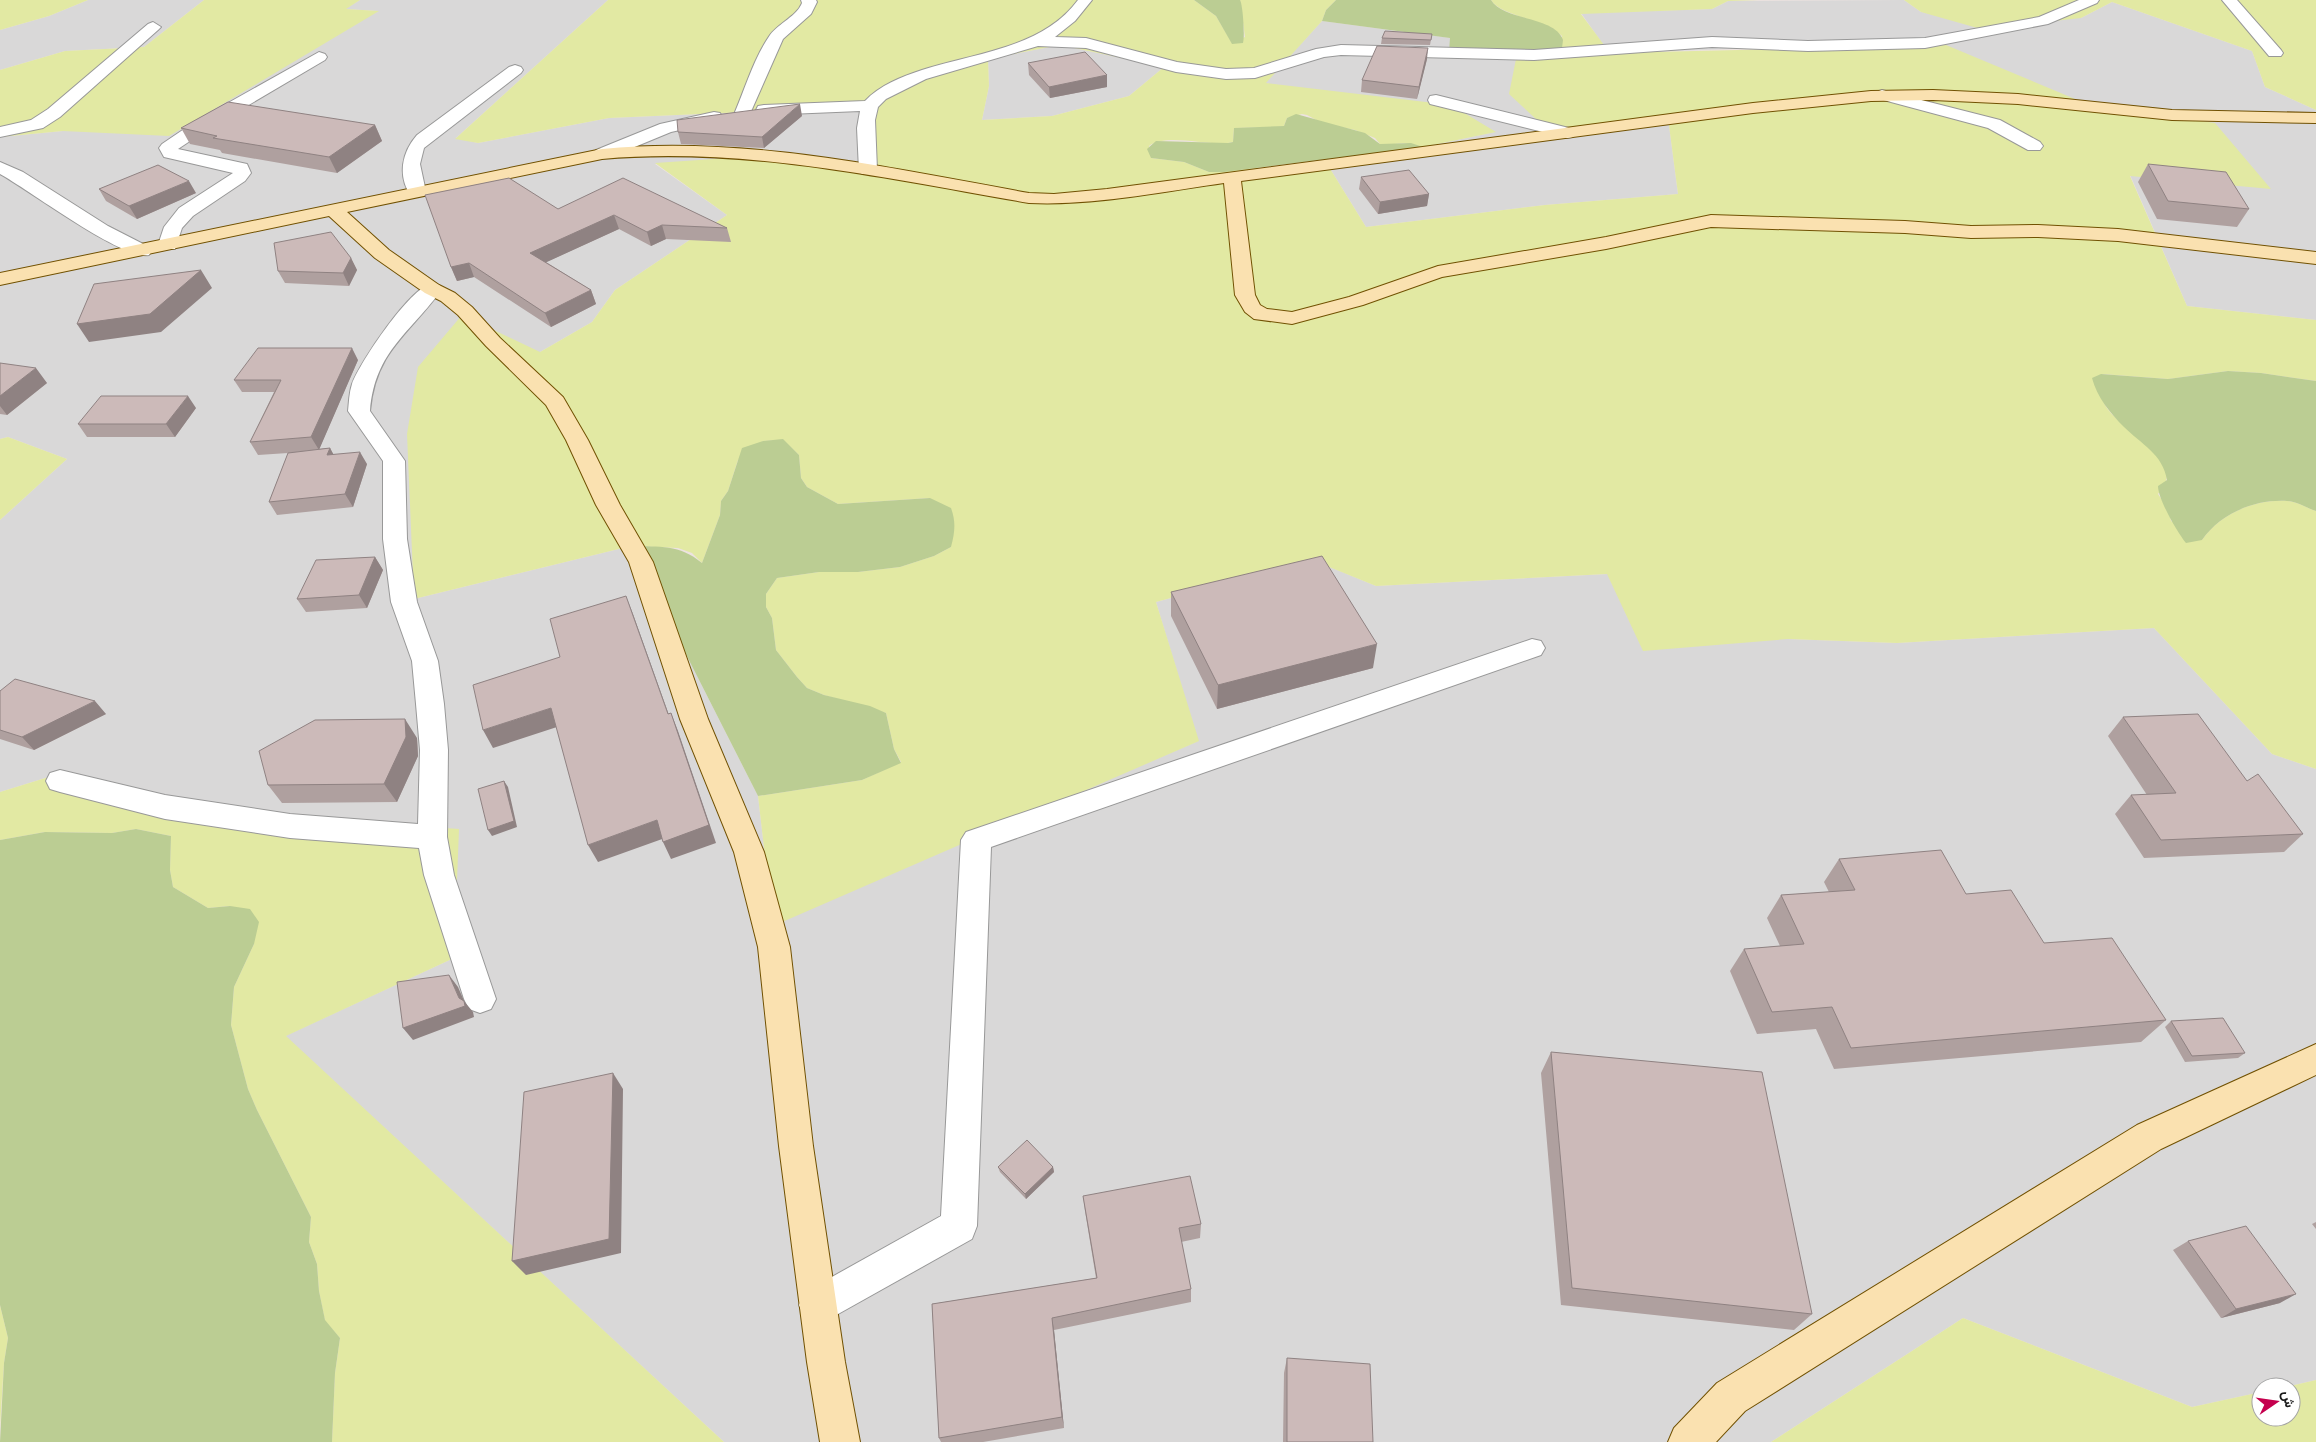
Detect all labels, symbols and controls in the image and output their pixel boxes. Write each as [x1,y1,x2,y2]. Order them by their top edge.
north arrow [2251,1377,2301,1427]
text: ش [2278,1389,2299,1409]

